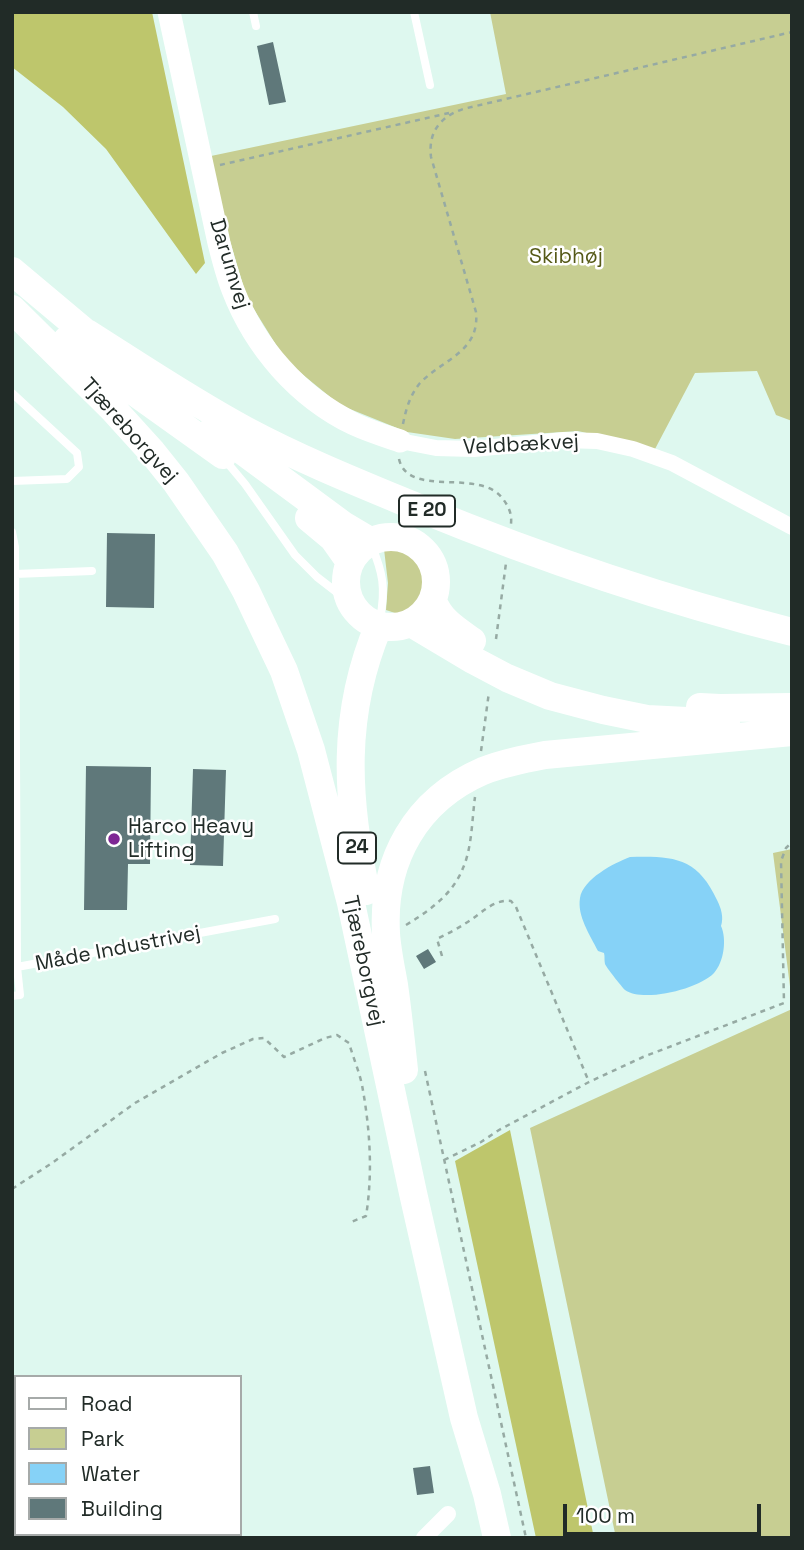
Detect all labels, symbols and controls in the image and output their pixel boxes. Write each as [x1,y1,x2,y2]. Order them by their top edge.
street label: Darumvej [203,216,255,312]
park label: Skibhøj [529,244,603,270]
street label: Tjæreborgvej [75,373,183,489]
street label: Veldbækvej [462,429,580,461]
road number: E 20 [399,496,455,526]
place label: Harco Heavy Lifting [128,814,254,864]
marker: Harco Heavy Lifting [106,831,122,847]
road number: 24 [338,832,376,863]
street label: Tjæreborgvej [337,893,389,1029]
street label: Måde Industrivej [33,921,203,977]
legend [14,1375,242,1536]
text: Road [81,1390,133,1417]
text: Park [81,1425,125,1452]
text: Water [81,1460,140,1487]
scale bar [566,1490,764,1534]
text: Building [81,1495,163,1522]
text: 100 m [576,1502,635,1529]

